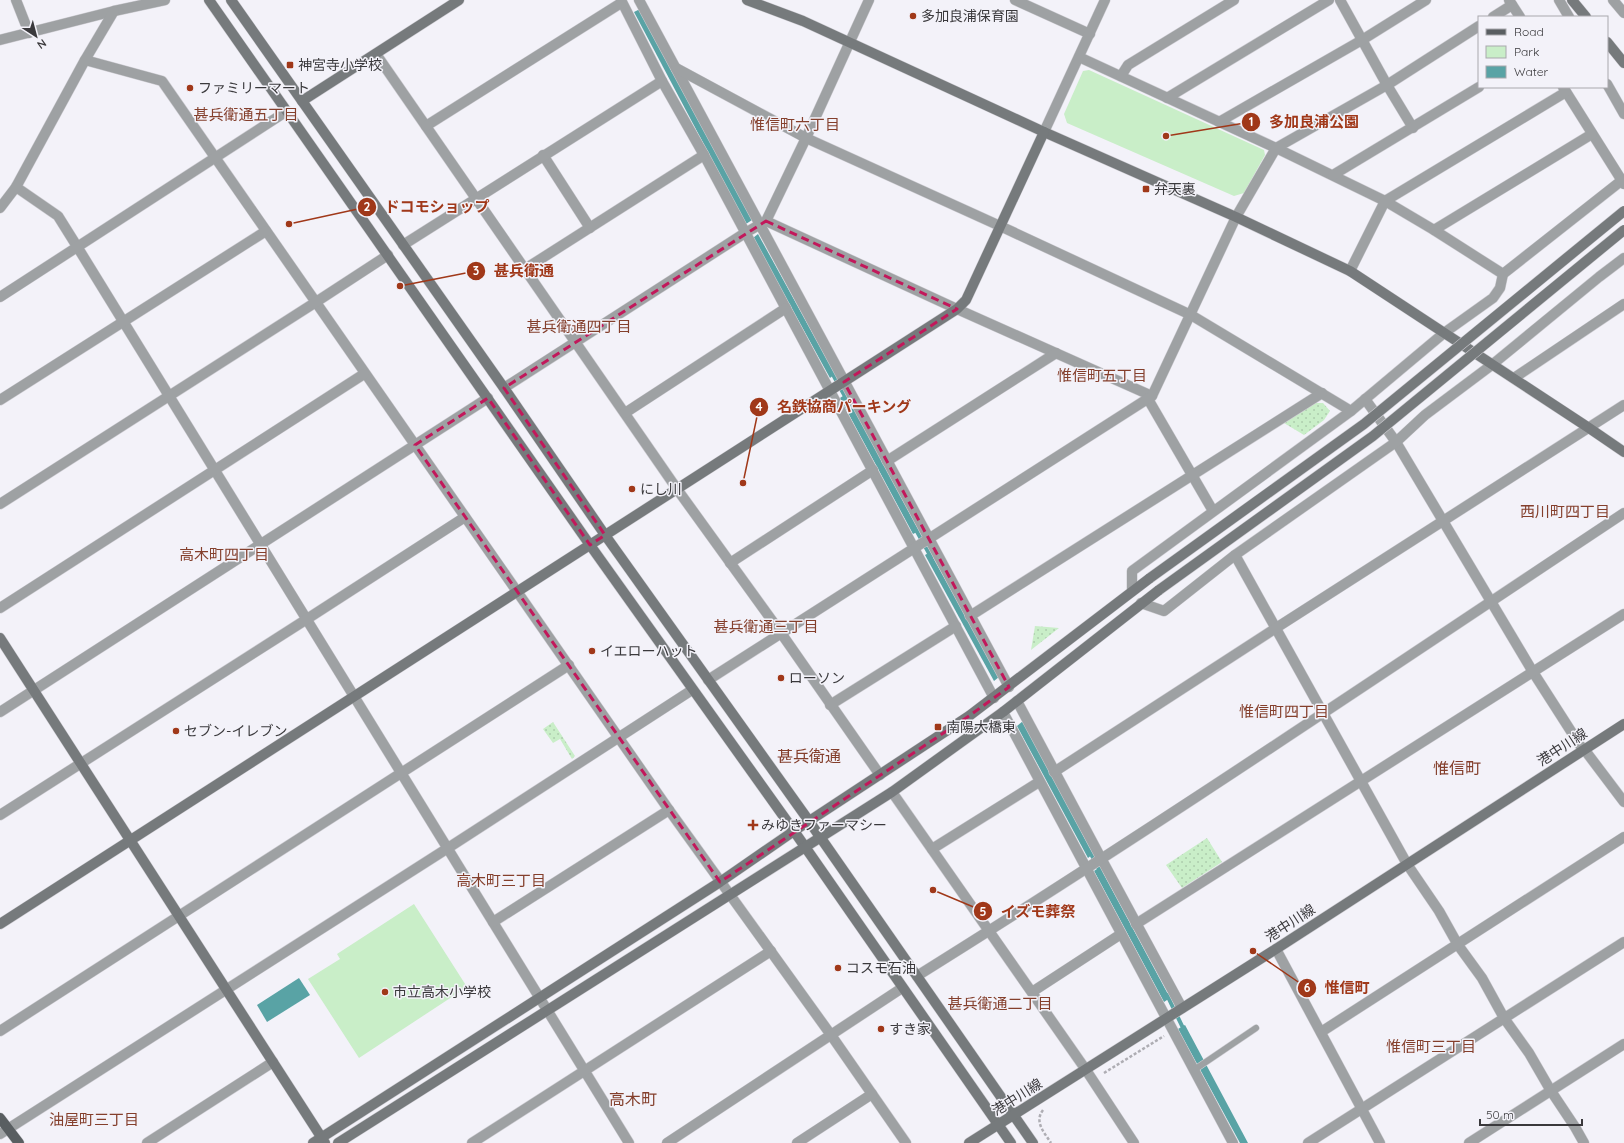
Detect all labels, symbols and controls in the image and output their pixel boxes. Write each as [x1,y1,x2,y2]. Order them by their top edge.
place label: 多加良浦保育園 [921,7,1019,25]
marker: 多加良浦保育園 [908,11,918,21]
north arrow [16,16,56,56]
legend [1478,16,1608,88]
text: Road [1514,24,1544,39]
text: N [34,36,49,52]
text: Park [1514,44,1539,59]
place label: 神宮寺小学校 [298,56,382,74]
marker: 神宮寺小学校 [285,60,295,70]
text: Water [1514,64,1549,79]
place label: ファミリーマート [198,79,310,97]
marker: ファミリーマート [185,83,195,93]
district label: 甚兵衛通五丁目 [193,105,299,124]
callout: 多加良浦公園 [1241,108,1367,135]
text: 多加良浦公園 [1269,112,1359,131]
text: 1 [1249,114,1253,129]
district label: 惟信町六丁目 [750,115,840,134]
place label: 弁天裏 [1154,180,1196,198]
marker: 弁天裏 [1141,184,1151,194]
callout: ドコモショップ [357,193,498,220]
text: ドコモショップ [384,197,490,216]
text: 2 [364,199,371,214]
callout: 甚兵衛通 [466,257,562,284]
text: 甚兵衛通 [494,261,554,280]
text: 3 [473,263,479,278]
district label: 甚兵衛通四丁目 [526,317,632,336]
district label: 惟信町五丁目 [1057,366,1147,385]
callout: 名鉄協商パーキング [749,393,920,420]
text: 名鉄協商パーキング [777,397,911,416]
text: 4 [755,399,763,414]
place label: にし川 [640,480,682,498]
marker: にし川 [627,484,637,494]
district label: 西川町四丁目 [1520,502,1610,521]
district label: 高木町四丁目 [179,545,269,564]
district label: 甚兵衛通三丁目 [713,617,819,636]
place label: イエローハット [600,642,698,660]
marker: イエローハット [587,646,597,656]
place label: ローソン [789,669,845,687]
marker: ローソン [776,673,786,683]
district label: 惟信町四丁目 [1239,702,1329,721]
place label: 南陽大橋東 [946,718,1016,736]
place label: セブン-イレブン [184,722,287,740]
marker: 南陽大橋東 [933,722,943,732]
street label: 港中川線 [1534,724,1590,770]
marker: セブン-イレブン [171,726,181,736]
district label: 甚兵衛通 [777,746,841,766]
district label: 惟信町 [1433,758,1481,778]
place label: みゆきファーマシー [761,816,887,834]
marker: みゆきファーマシー [748,820,758,830]
district label: 高木町三丁目 [456,871,546,890]
callout: イズモ葬祭 [973,898,1084,925]
street label: 港中川線 [1262,900,1318,946]
text: イズモ葬祭 [1001,902,1075,921]
text: 5 [980,904,987,919]
place label: コスモ石油 [846,959,916,977]
marker: コスモ石油 [833,963,843,973]
callout: 惟信町 [1297,975,1378,1002]
text: 惟信町 [1324,978,1370,997]
text: 6 [1304,980,1311,995]
place label: 市立高木小学校 [393,983,491,1001]
marker: 市立高木小学校 [380,987,390,997]
district label: 甚兵衛通二丁目 [947,994,1053,1013]
place label: すき家 [889,1020,931,1038]
marker: すき家 [876,1024,886,1034]
district label: 惟信町三丁目 [1386,1037,1476,1056]
street label: 港中川線 [988,1075,1046,1119]
district label: 高木町 [609,1089,657,1109]
scale bar [1480,1101,1582,1127]
text: 50 m [1486,1107,1514,1122]
district label: 油屋町三丁目 [49,1110,139,1129]

